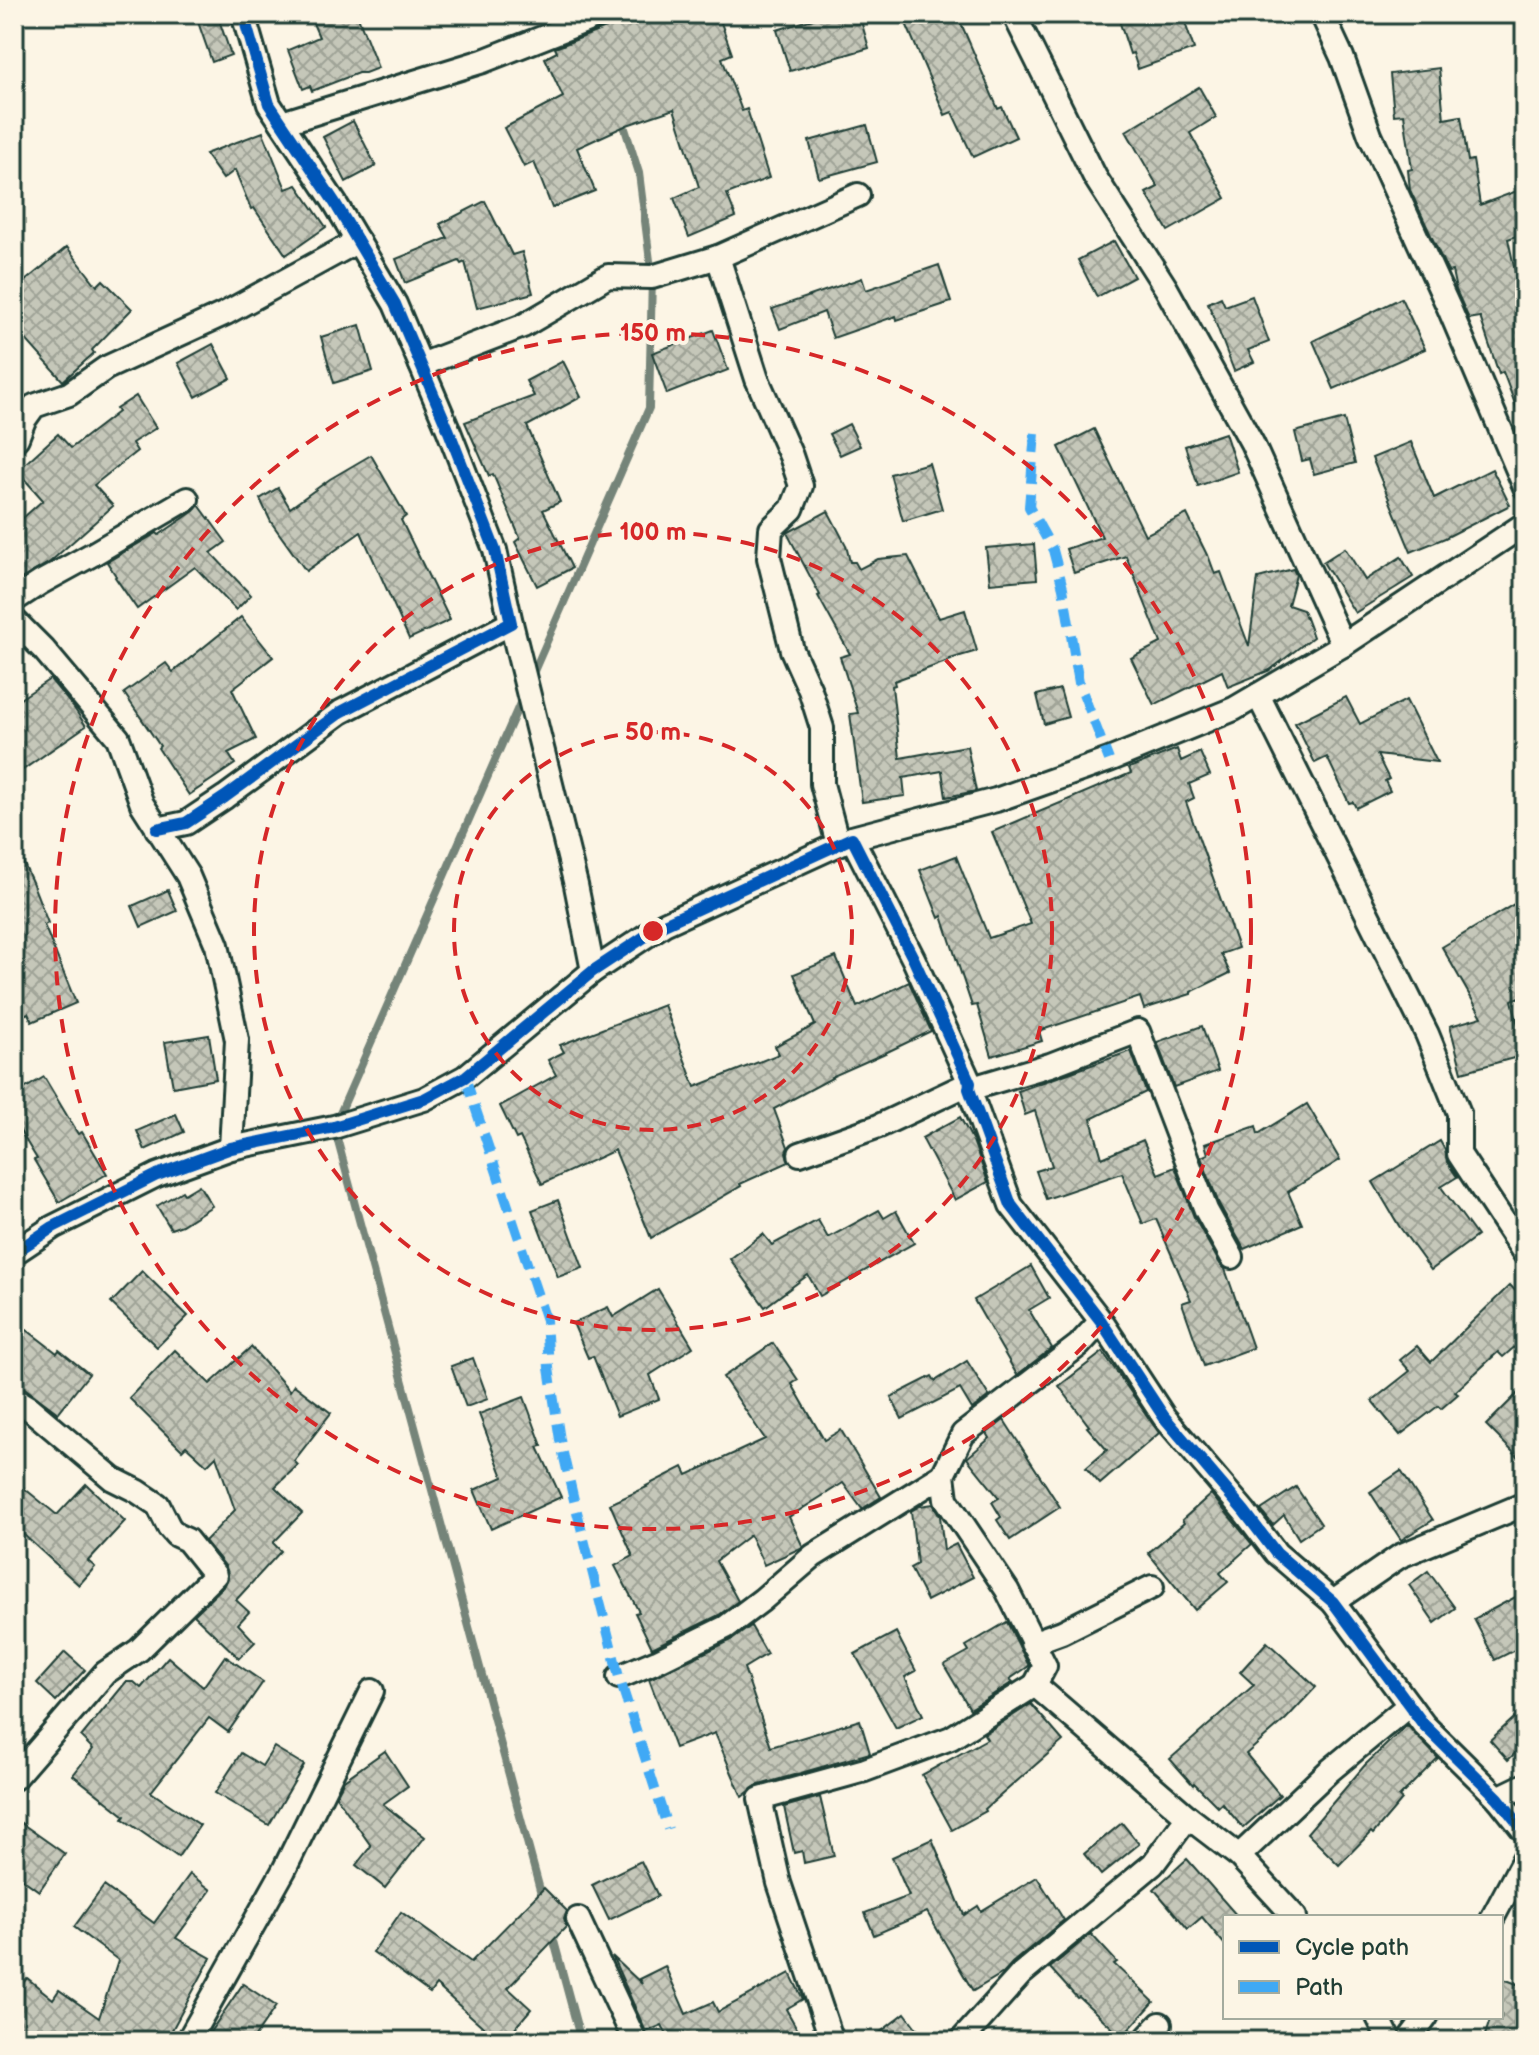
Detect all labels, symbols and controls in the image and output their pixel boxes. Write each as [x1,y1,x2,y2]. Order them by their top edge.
text: 150 m [620,319,686,348]
text: 100 m [620,518,686,547]
text: 50 m [625,718,681,747]
centre of rings [639,917,667,945]
legend [1223,1915,1503,2019]
text: Cycle path [1295,1933,1409,1962]
text: Path [1295,1973,1343,2002]

